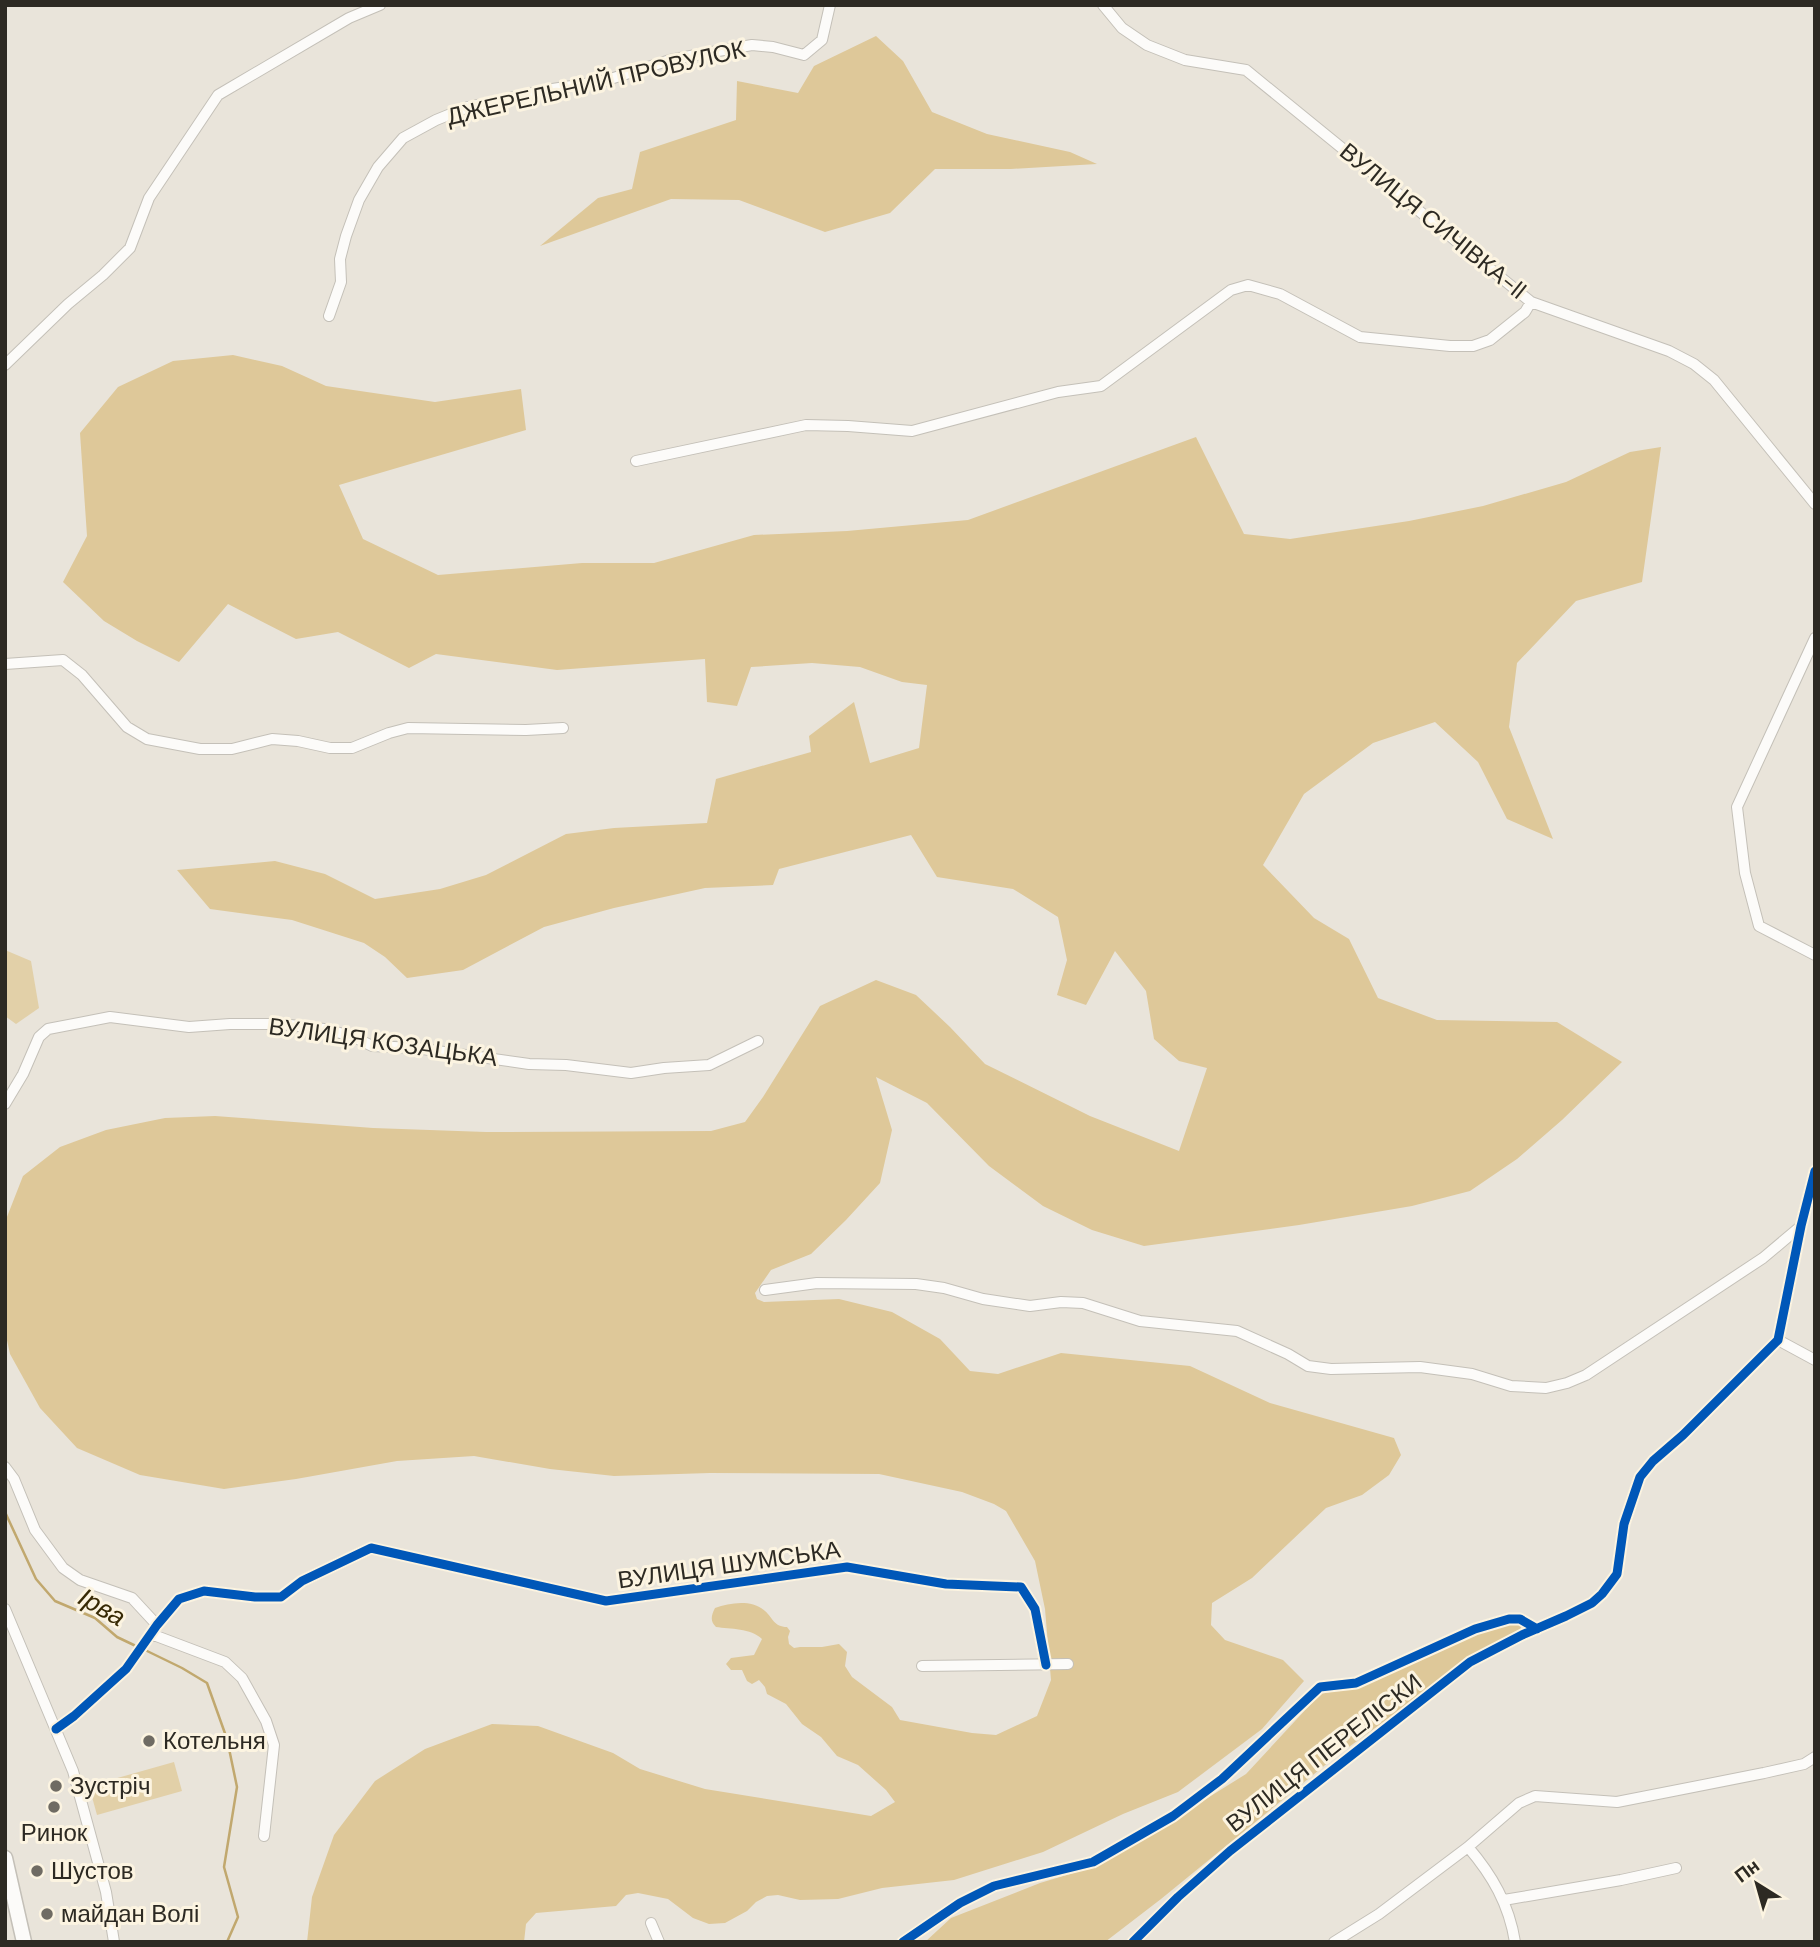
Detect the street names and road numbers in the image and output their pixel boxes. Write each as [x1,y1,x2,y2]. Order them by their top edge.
street label: ДЖЕРЕЛЬНИЙ ПРОВУЛОК [444,33,748,132]
street label: ВУЛИЦЯ СИЧІВКА-II [1334,136,1533,306]
street label: ВУЛИЦЯ КОЗАЦЬКА [267,1010,499,1073]
street label: ВУЛИЦЯ ШУМСЬКА [616,1534,842,1595]
street label: ВУЛИЦЯ ПЕРЕЛІСКИ [1219,1666,1428,1839]

